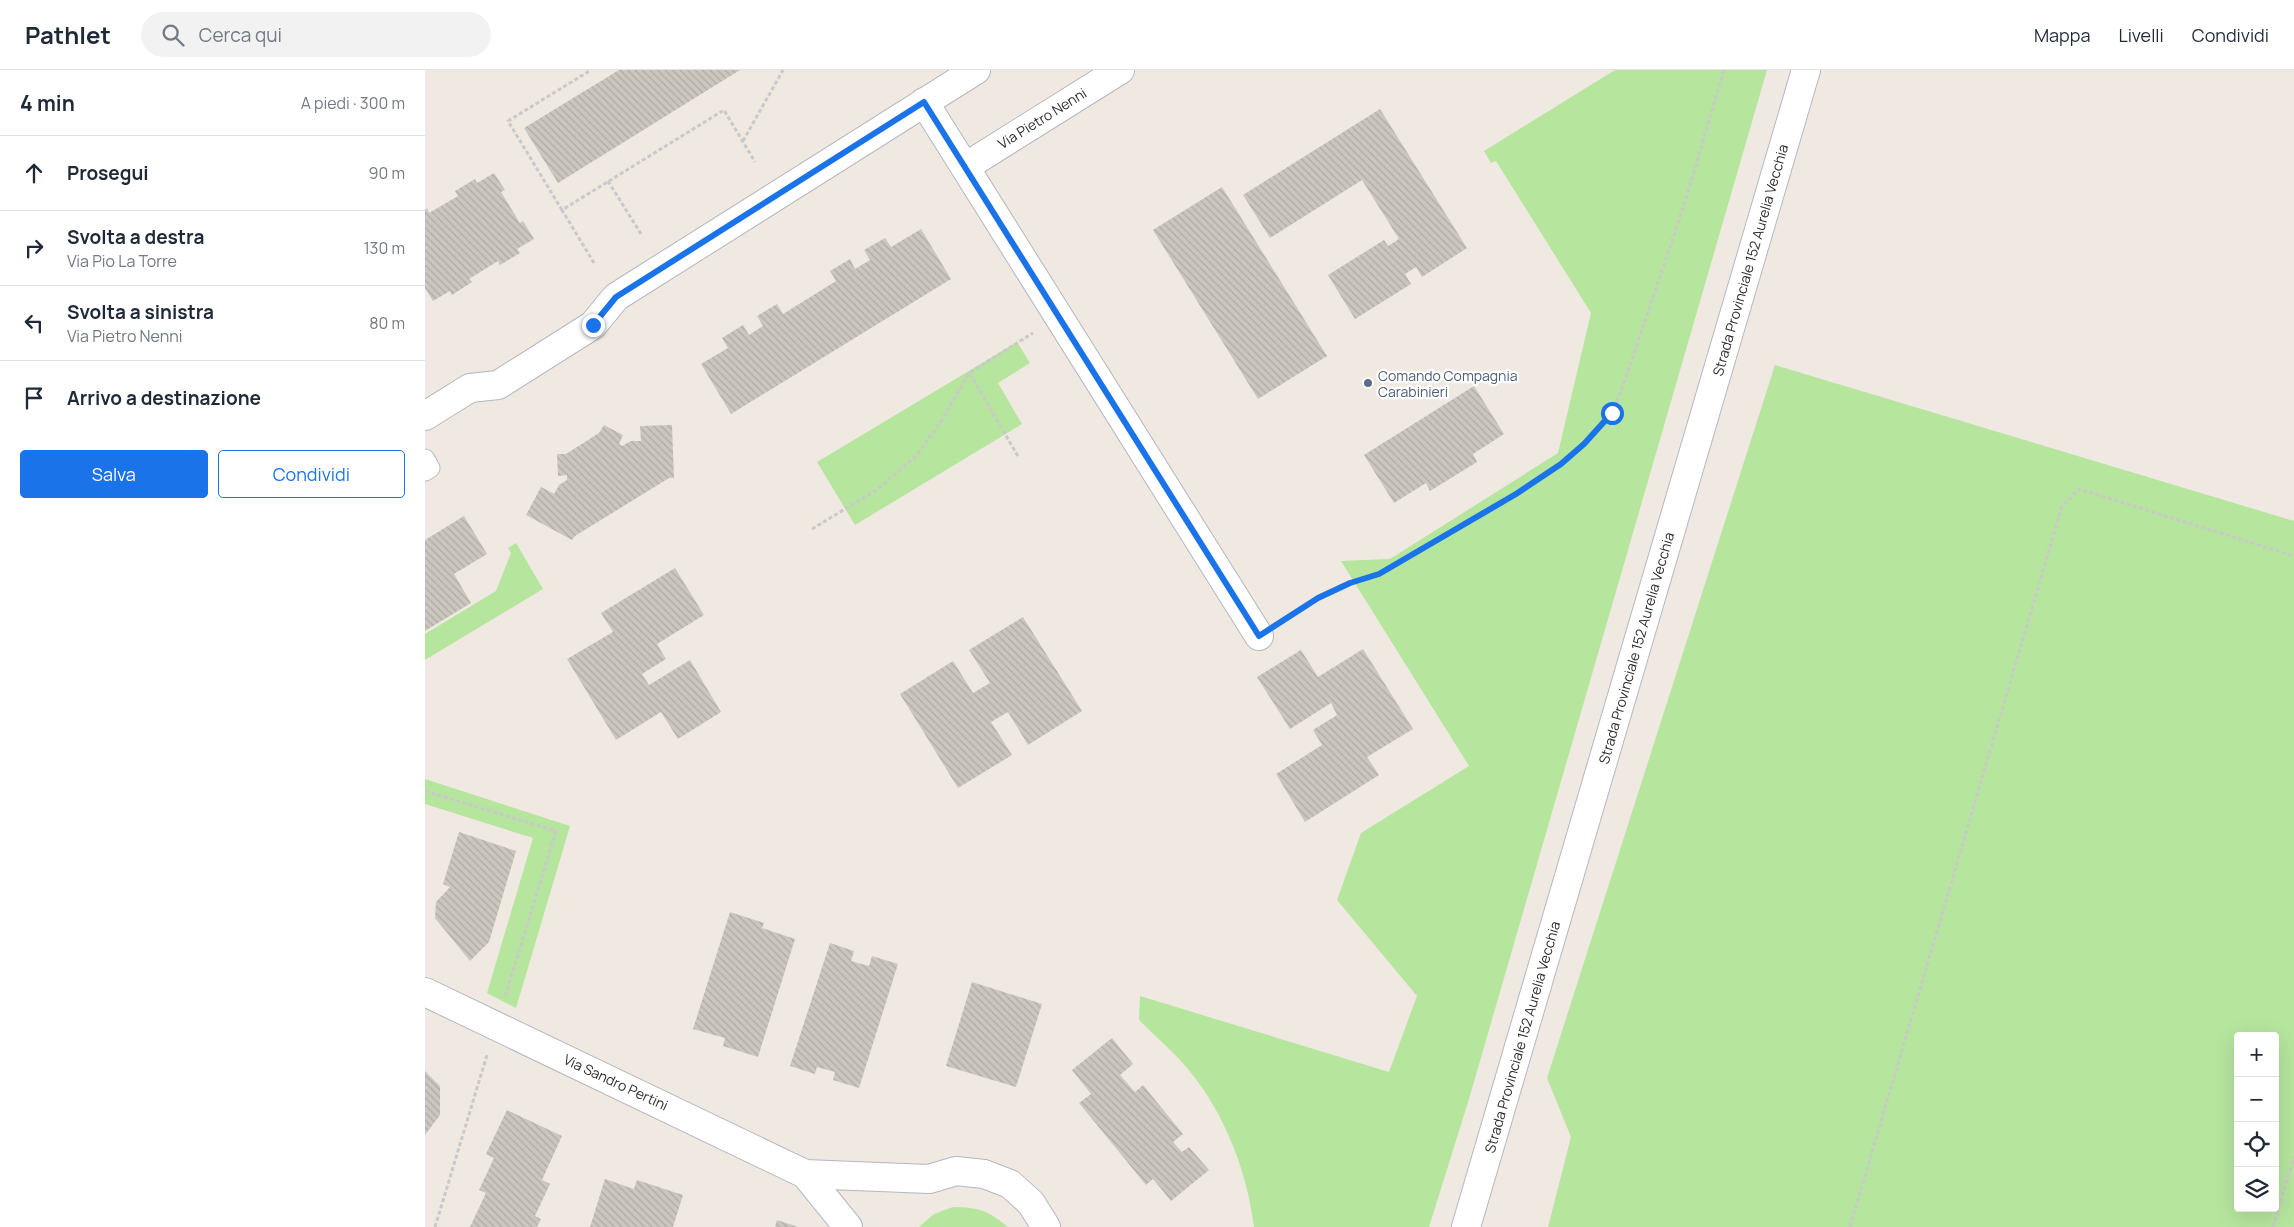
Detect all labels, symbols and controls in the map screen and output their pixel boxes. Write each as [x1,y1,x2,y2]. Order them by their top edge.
search box [141,12,491,57]
text: Pathlet [25,18,111,51]
icon: search [159,21,187,49]
text: Cerca qui [199,22,282,48]
text: Mappa [2034,23,2090,47]
text: Livelli [2118,23,2164,47]
text: Condividi [2192,23,2269,47]
street label: Via Pietro Nenni [994,83,1090,153]
text: 4 min [20,89,75,117]
text: A piedi · 300 m [301,92,405,114]
street label: Strada Provinciale 152 Aurelia Vecchia [1708,142,1792,378]
icon: ahead [20,159,48,187]
text: Prosegui [67,160,149,186]
text: 90 m [369,162,405,184]
text: Svolta a destra [67,224,204,250]
icon: right [20,234,48,262]
text: 130 m [363,237,405,259]
text: Via Pio La Torre [67,250,177,272]
text: Svolta a sinistra [67,299,214,325]
icon: left [20,309,48,337]
text: 80 m [369,312,405,334]
route end [582,314,605,337]
text: Via Pietro Nenni [67,325,182,347]
place label: Comando Compagnia Carabinieri [1378,366,1517,401]
marker: Comando Compagnia Carabinieri [1362,377,1374,389]
icon: arrive [20,384,48,412]
text: Arrivo a destinazione [67,385,261,411]
route start [1601,402,1624,425]
button: Salva [20,450,208,498]
button: Condividi [218,450,405,498]
street label: Strada Provinciale 152 Aurelia Vecchia [1594,530,1678,766]
street label: Strada Provinciale 152 Aurelia Vecchia [1480,919,1564,1155]
map controls [2234,1032,2279,1212]
button: + [2234,1032,2279,1077]
street label: Via Sandro Pertini [561,1049,671,1115]
button: − [2234,1077,2279,1122]
button: locate [2234,1122,2279,1167]
button: layers [2234,1167,2279,1212]

